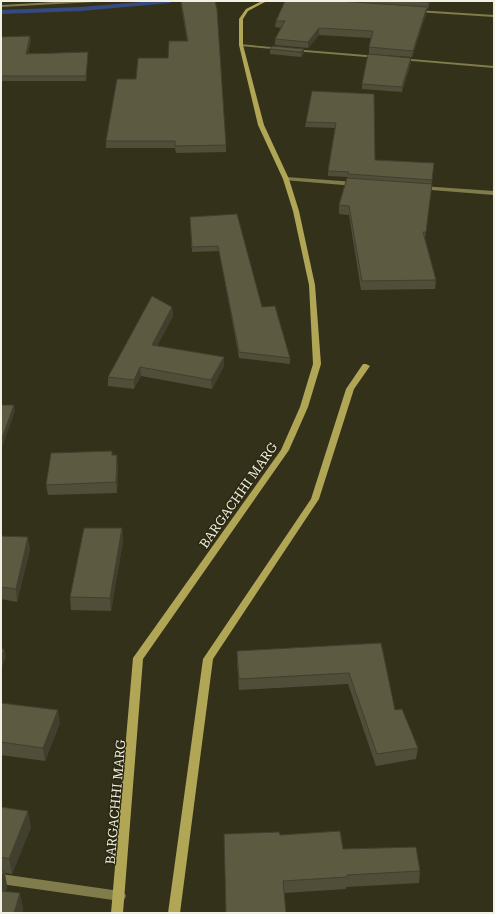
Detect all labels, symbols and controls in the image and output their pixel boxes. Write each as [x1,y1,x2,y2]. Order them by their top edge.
street label: BARGACHHI MARG [196,440,281,551]
street label: BARGACHHI MARG [103,739,128,865]

